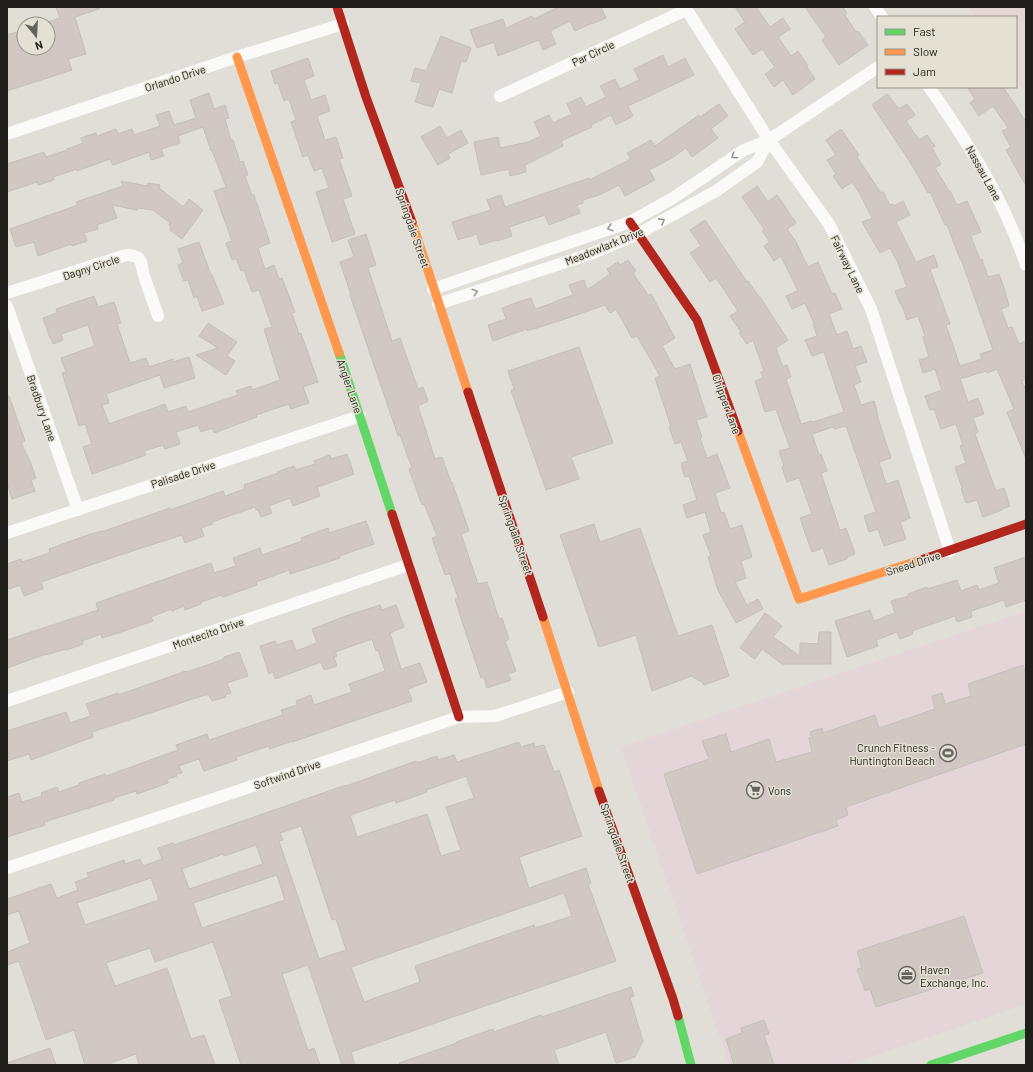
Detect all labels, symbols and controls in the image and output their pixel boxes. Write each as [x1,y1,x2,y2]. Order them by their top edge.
north arrow [16,16,56,56]
legend [877,16,1017,88]
text: Fast [913,24,936,38]
street label: Par Circle [569,37,617,69]
text: N [34,39,45,53]
text: Slow [913,44,938,58]
street label: Orlando Drive [143,62,207,94]
text: Jam [913,64,936,78]
street label: Nassau Lane [964,143,1004,203]
one-way arrow [731,151,738,159]
street label: Springdale Street [393,186,433,270]
one-way arrow [658,219,665,226]
street label: Meadowlark Drive [563,224,645,268]
one-way arrow [607,224,614,232]
street label: Fairway Lane [828,233,868,295]
street label: Dagny Circle [61,252,121,282]
one-way arrow [472,288,479,297]
street label: Angler Lane [335,357,365,415]
street label: Chipper Lane [710,372,744,436]
street label: Bradbury Lane [25,373,60,443]
street label: Palisade Drive [149,457,217,491]
street label: Springdale Street [496,493,536,577]
street label: Snead Drive [884,548,942,578]
street label: Montecito Drive [171,615,245,651]
place label: Crunch Fitness - Huntington Beach [849,741,935,767]
sports icon: Crunch Fitness - Huntington Beach [938,743,958,763]
street label: Softwind Drive [252,756,322,791]
supermarket icon: Vons [745,780,765,800]
place label: Vons [768,784,791,797]
street label: Springdale Street [598,801,638,885]
place label: Haven Exchange, Inc. [920,963,989,989]
office icon: Haven Exchange, Inc. [897,965,917,985]

